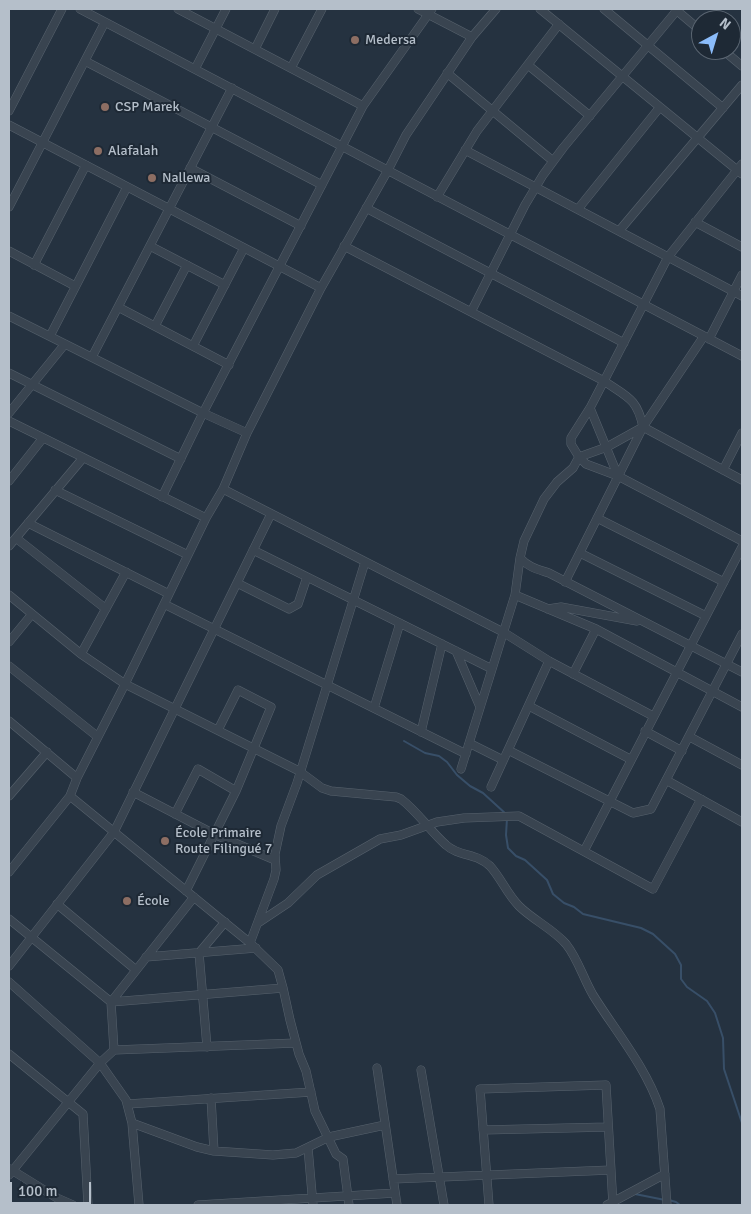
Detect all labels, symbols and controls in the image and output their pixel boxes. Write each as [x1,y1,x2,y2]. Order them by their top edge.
north arrow [691,10,741,60]
text: N [716,14,734,33]
place label: Medersa [365,32,416,48]
marker: Medersa [349,34,361,46]
place label: CSP Marek [115,99,180,115]
marker: CSP Marek [99,101,111,113]
place label: Alafalah [108,143,158,159]
marker: Alafalah [92,145,104,157]
place label: Nallewa [162,170,210,186]
marker: Nallewa [146,172,158,184]
place label: École Primaire Route Filingué 7 [175,825,272,858]
marker: École Primaire Route Filingué 7 [159,835,171,847]
place label: École [137,893,170,909]
marker: École [121,895,133,907]
scale bar [12,1172,94,1204]
text: 100 m [18,1182,58,1200]

